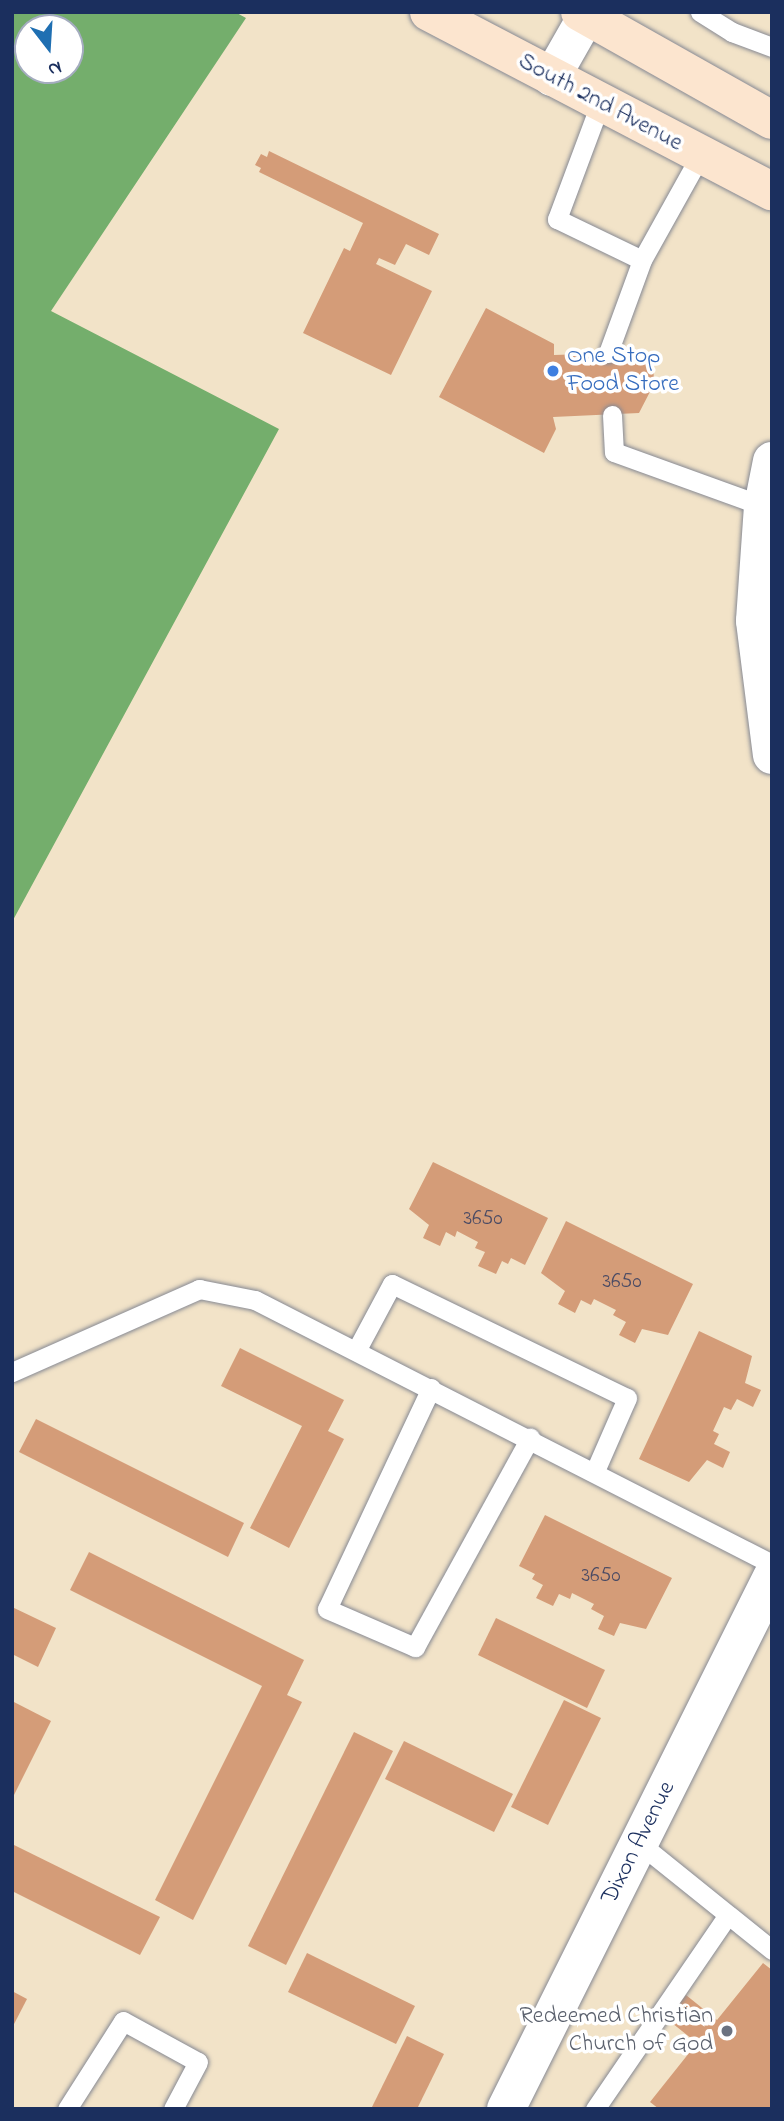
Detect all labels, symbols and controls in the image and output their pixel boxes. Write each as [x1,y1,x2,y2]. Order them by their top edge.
north arrow [14,14,84,84]
street label: South 2nd Avenue [513,48,687,158]
text: N [45,53,65,82]
place label: One Stop Food Store [567,343,679,399]
marker: One Stop Food Store [545,363,561,379]
house number: 3650 [464,1206,502,1232]
house number: 3650 [603,1269,641,1295]
house number: 3650 [582,1563,620,1589]
street label: Dixon Avenue [596,1777,682,1909]
place label: Redeemed Christian Church of God [519,2003,713,2059]
marker: Redeemed Christian Church of God [719,2023,735,2039]

